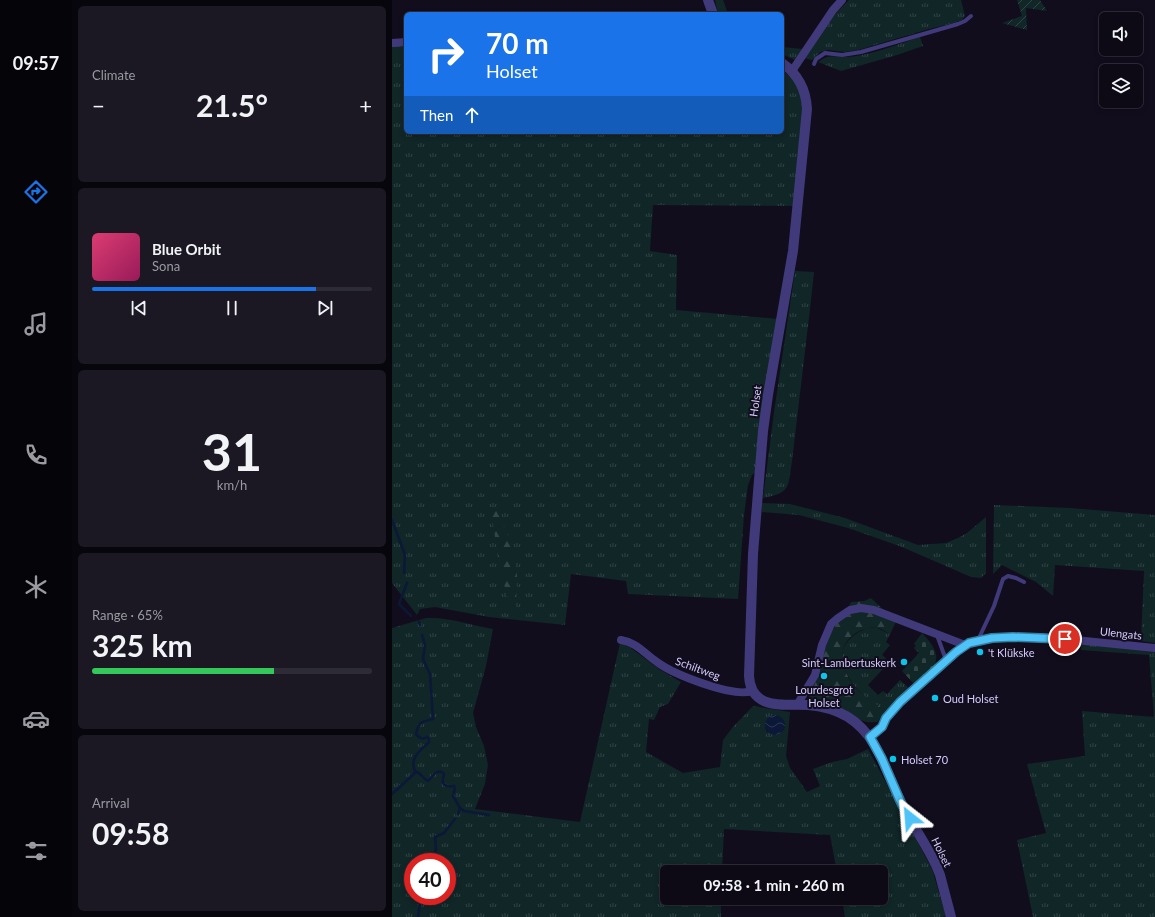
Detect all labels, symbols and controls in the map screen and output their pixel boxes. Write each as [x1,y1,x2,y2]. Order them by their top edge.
map controls [1099,12,1143,108]
button: sound [1099,12,1143,56]
text: 70 m [486,26,549,60]
icon: right [420,28,472,80]
text: 09:57 [13,52,59,74]
text: Holset [486,60,538,82]
button: layers [1099,64,1143,108]
text: Climate [92,67,135,83]
text: 21.5° [196,87,268,123]
text: − [92,92,105,119]
text: + [359,92,372,119]
icon: ahead [461,104,483,126]
text: Then [420,106,453,124]
icon: directions [22,178,50,206]
text: Blue Orbit [152,240,221,258]
text: Sona [152,258,180,274]
icon: previous [128,297,150,319]
icon: pause [221,297,243,319]
icon: next [314,297,336,319]
icon: music [22,310,50,338]
street label: Holset [746,384,764,418]
text: 31 [202,420,262,482]
icon: phone [22,441,50,469]
text: km/h [217,477,247,493]
icon: climate [22,573,50,601]
text: Range · 65% [92,607,163,623]
pin [1048,622,1082,656]
street label: Ulengats [1099,624,1143,642]
text: 325 km [92,627,193,663]
icon: arrive [1054,628,1076,650]
place label: 't Klükske [988,646,1035,659]
marker: 't Klükske [975,647,985,657]
street label: Schiltweg [674,654,722,682]
place label: Sint-Lambertuskerk [802,656,896,669]
marker: Sint-Lambertuskerk [899,657,909,667]
marker: Lourdesgrot Holset [819,671,829,681]
place label: Lourdesgrot Holset [795,683,853,709]
place label: Oud Holset [943,692,998,705]
marker: Oud Holset [930,693,940,703]
icon: car [22,705,50,733]
place label: Holset 70 [901,753,949,766]
marker: Holset 70 [888,754,898,764]
text: Arrival [92,795,129,811]
position arrow [889,797,931,839]
text: 09:58 [92,815,169,851]
street label: Holset [929,835,955,869]
icon: filters [22,837,50,865]
speed limit sign: 40 [404,853,456,905]
text: 09:58 · 1 min · 260 m [704,876,844,894]

